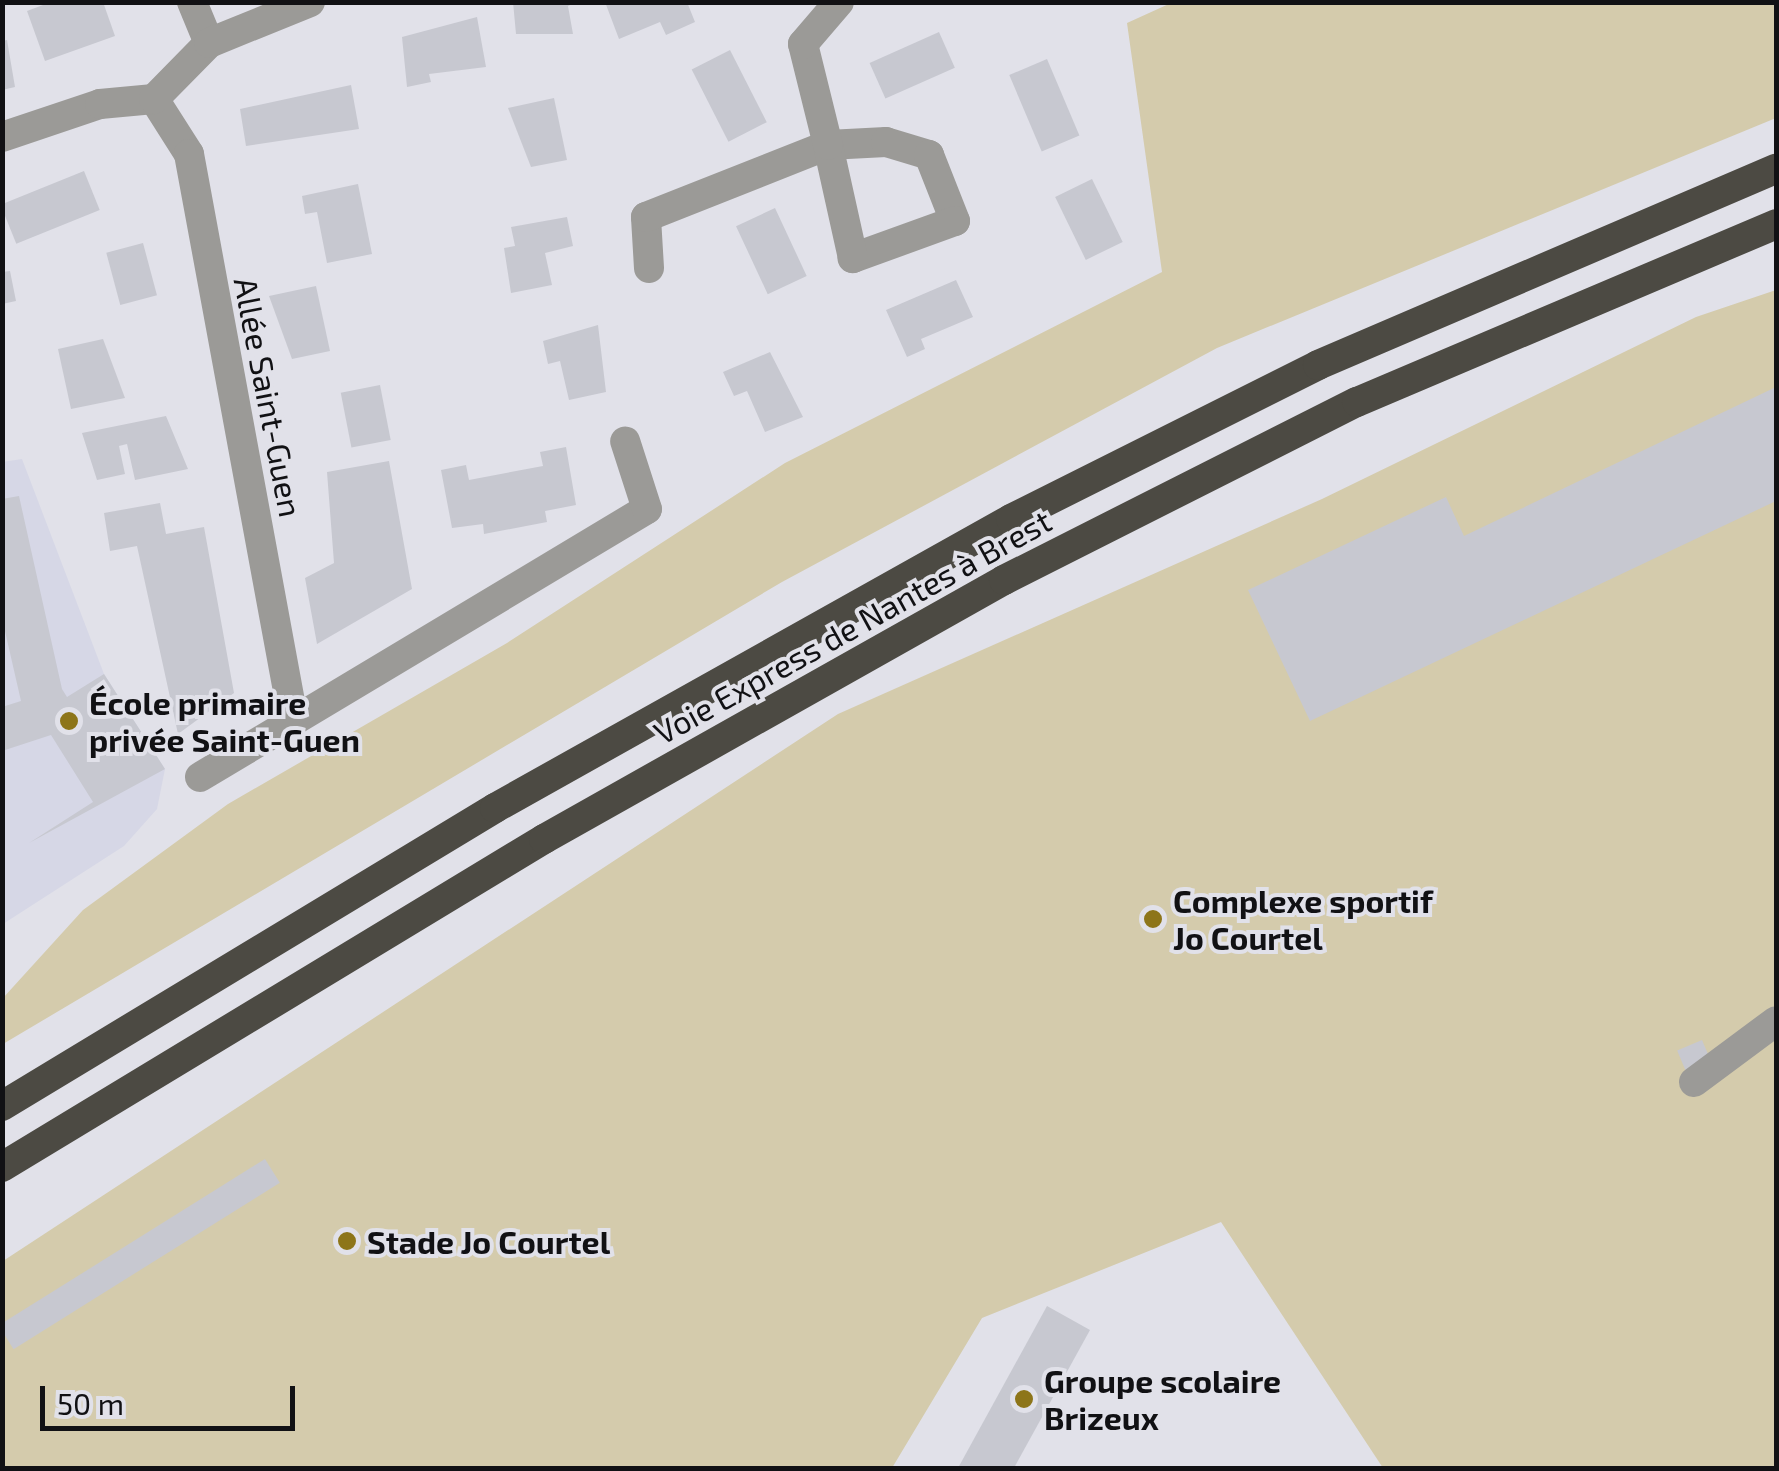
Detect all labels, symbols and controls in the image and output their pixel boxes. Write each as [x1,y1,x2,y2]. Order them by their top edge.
street label: Allée Saint-Guen [227,274,311,520]
street label: Voie Express de Nantes à Brest [647,501,1057,751]
place label: École primaire privée Saint-Guen [89,684,360,759]
marker: École primaire privée Saint-Guen [58,710,80,732]
place label: Complexe sportif Jo Courtel [1173,882,1433,957]
marker: Complexe sportif Jo Courtel [1142,908,1164,930]
place label: Stade Jo Courtel [367,1222,611,1260]
marker: Stade Jo Courtel [336,1230,358,1252]
place label: Groupe scolaire Brizeux [1044,1362,1281,1437]
scale bar [45,1366,300,1428]
text: 50 m [57,1385,124,1421]
marker: Groupe scolaire Brizeux [1013,1388,1035,1410]

